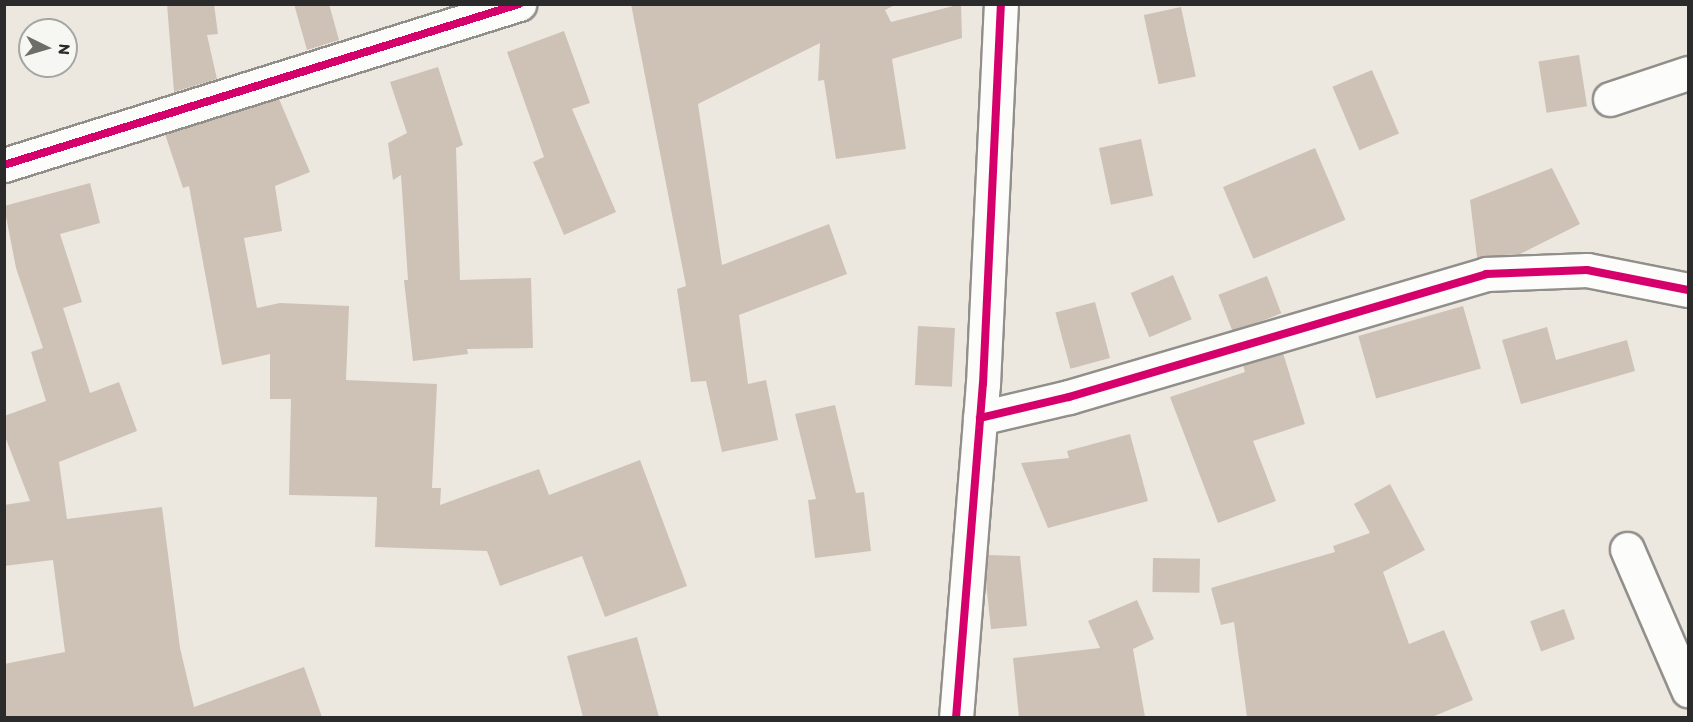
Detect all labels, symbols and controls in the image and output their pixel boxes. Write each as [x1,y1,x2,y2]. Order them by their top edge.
north arrow [18,18,78,78]
text: N [55,43,74,56]

